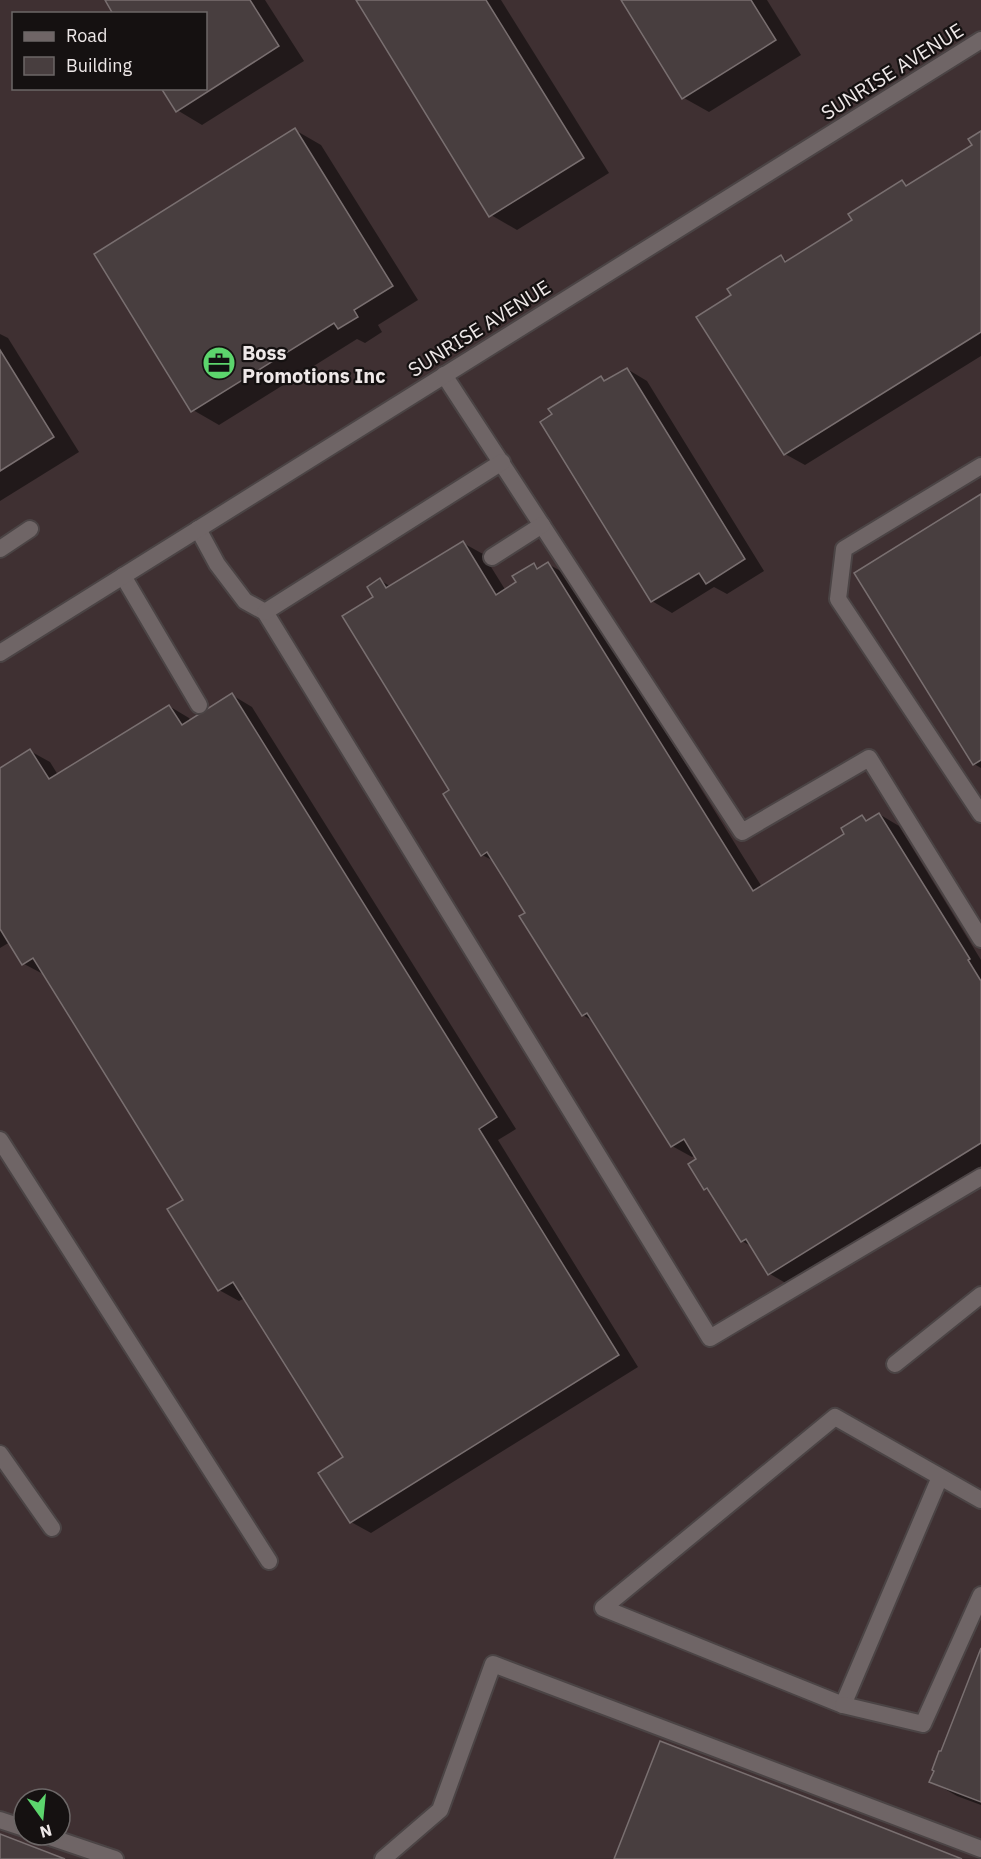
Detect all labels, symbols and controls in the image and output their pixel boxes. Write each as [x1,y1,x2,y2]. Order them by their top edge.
legend [12,12,207,90]
street label: SUNRISE AVENUE [816,16,968,126]
text: Road [66,24,107,47]
text: Building [66,54,133,77]
street label: SUNRISE AVENUE [403,273,555,383]
place label: Boss Promotions Inc [242,339,386,389]
office icon: Boss Promotions Inc [201,345,237,381]
north arrow [12,1787,72,1847]
text: N [38,1820,54,1843]

